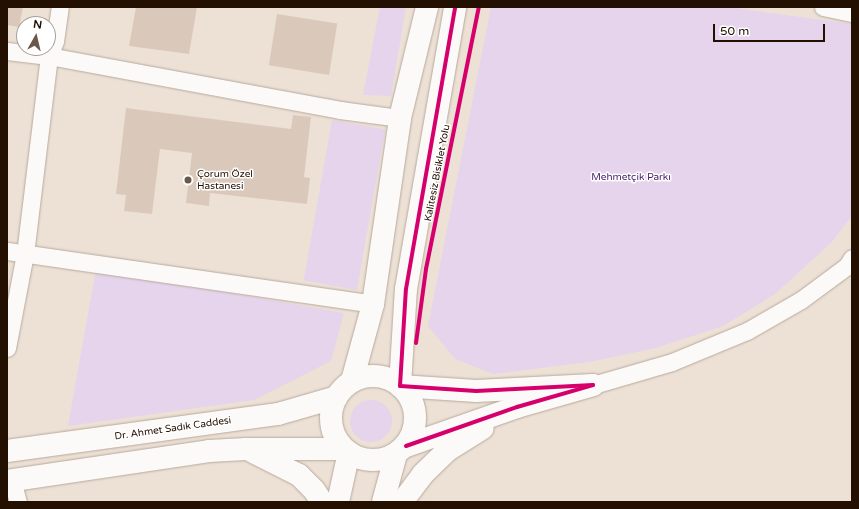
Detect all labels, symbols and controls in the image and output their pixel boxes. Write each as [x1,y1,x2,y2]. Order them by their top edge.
north arrow [16,16,56,56]
scale bar [715,16,827,42]
text: N [32,18,43,32]
text: 50 m [720,24,749,38]
street label: Kalitesiz Bisiklet Yolu [423,123,453,223]
place label: Çorum Özel Hastanesi [197,168,253,192]
park label: Mehmetçik Parkı [591,172,671,184]
marker: Çorum Özel Hastanesi [182,174,194,186]
street label: Dr. Ahmet Sadık Caddesi [114,415,232,443]

